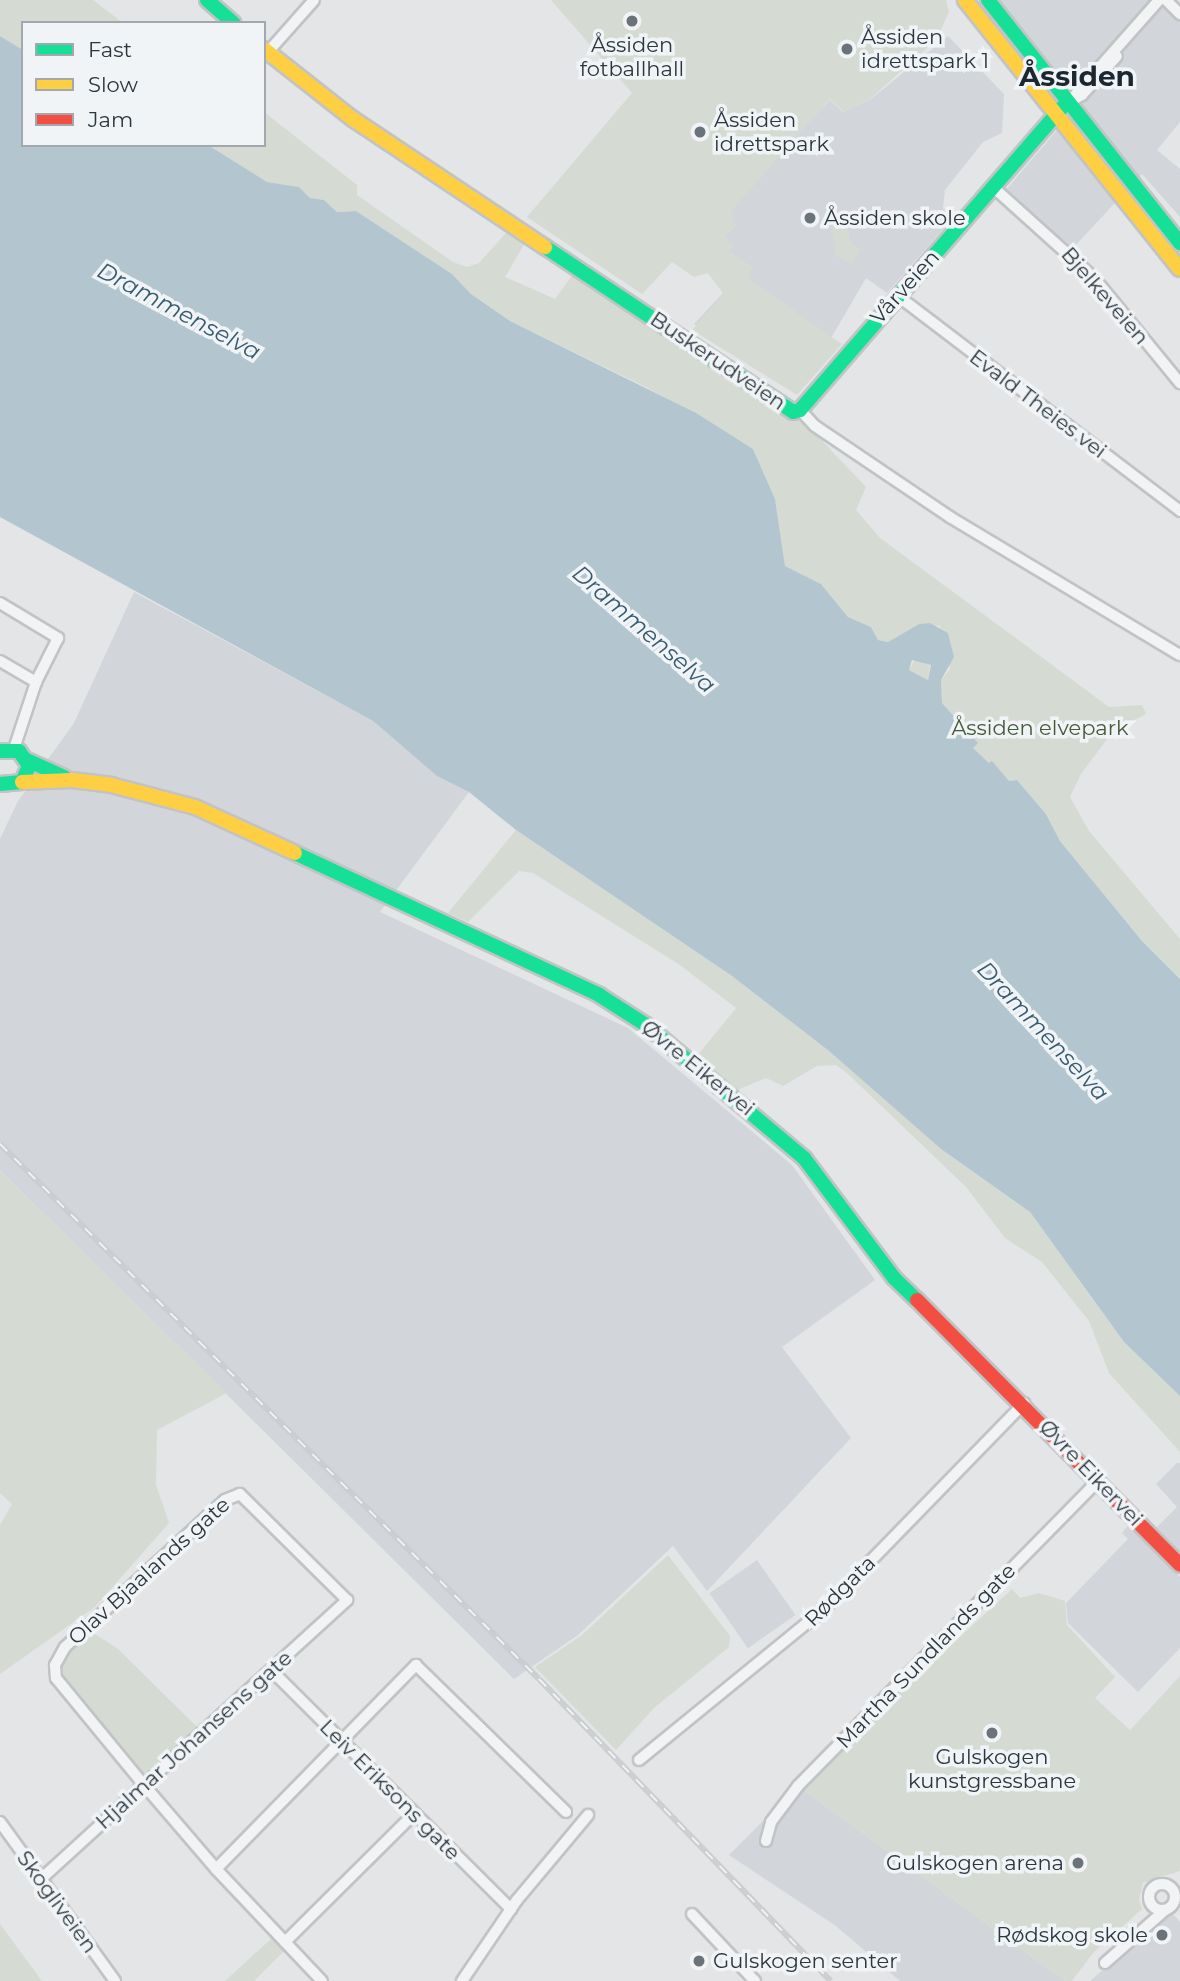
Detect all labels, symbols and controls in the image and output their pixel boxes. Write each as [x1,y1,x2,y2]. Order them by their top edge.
marker: Åssiden fotballhall [624,13,640,29]
legend [21,21,266,147]
place label: Åssiden idrettspark 1 [861,24,989,74]
place label: Åssiden fotballhall [580,32,684,82]
text: Fast [88,37,132,62]
marker: Åssiden idrettspark 1 [839,41,855,57]
district label: Åssiden [1019,59,1135,93]
text: Slow [88,72,138,97]
text: Jam [88,107,133,132]
place label: Åssiden idrettspark [714,107,829,157]
marker: Åssiden idrettspark [692,124,708,140]
place label: Åssiden skole [824,205,966,231]
marker: Åssiden skole [802,210,818,226]
street label: Bjelkeveien [1056,242,1154,350]
street label: Vårveien [865,245,945,329]
water label: Drammenselva [93,256,265,366]
street label: Buskerudveien [645,306,791,416]
street label: Evald Theies vei [965,344,1111,464]
water label: Drammenselva [567,559,721,699]
park label: Åssiden elvepark [951,715,1129,741]
water label: Drammenselva [971,955,1115,1107]
street label: Øvre Eikervei [636,1015,760,1121]
street label: Øvre Eikervei [1034,1415,1148,1531]
street label: Olav Bjaalands gate [63,1492,235,1650]
street label: Rødgata [799,1550,881,1632]
street label: Martha Sundlands gate [831,1558,1021,1754]
street label: Hjalmar Johansens gate [91,1645,297,1835]
street label: Leiv Eriksons gate [314,1714,466,1866]
marker: Gulskogen kunstgressbane [984,1725,1000,1741]
place label: Gulskogen kunstgressbane [908,1744,1076,1794]
street label: Skogliveien [11,1846,103,1958]
place label: Gulskogen arena [886,1850,1064,1876]
marker: Gulskogen arena [1070,1855,1086,1871]
place label: Rødskog skole [996,1922,1148,1948]
marker: Rødskog skole [1154,1927,1170,1943]
place label: Gulskogen senter [713,1948,898,1974]
marker: Gulskogen senter [691,1953,707,1969]

